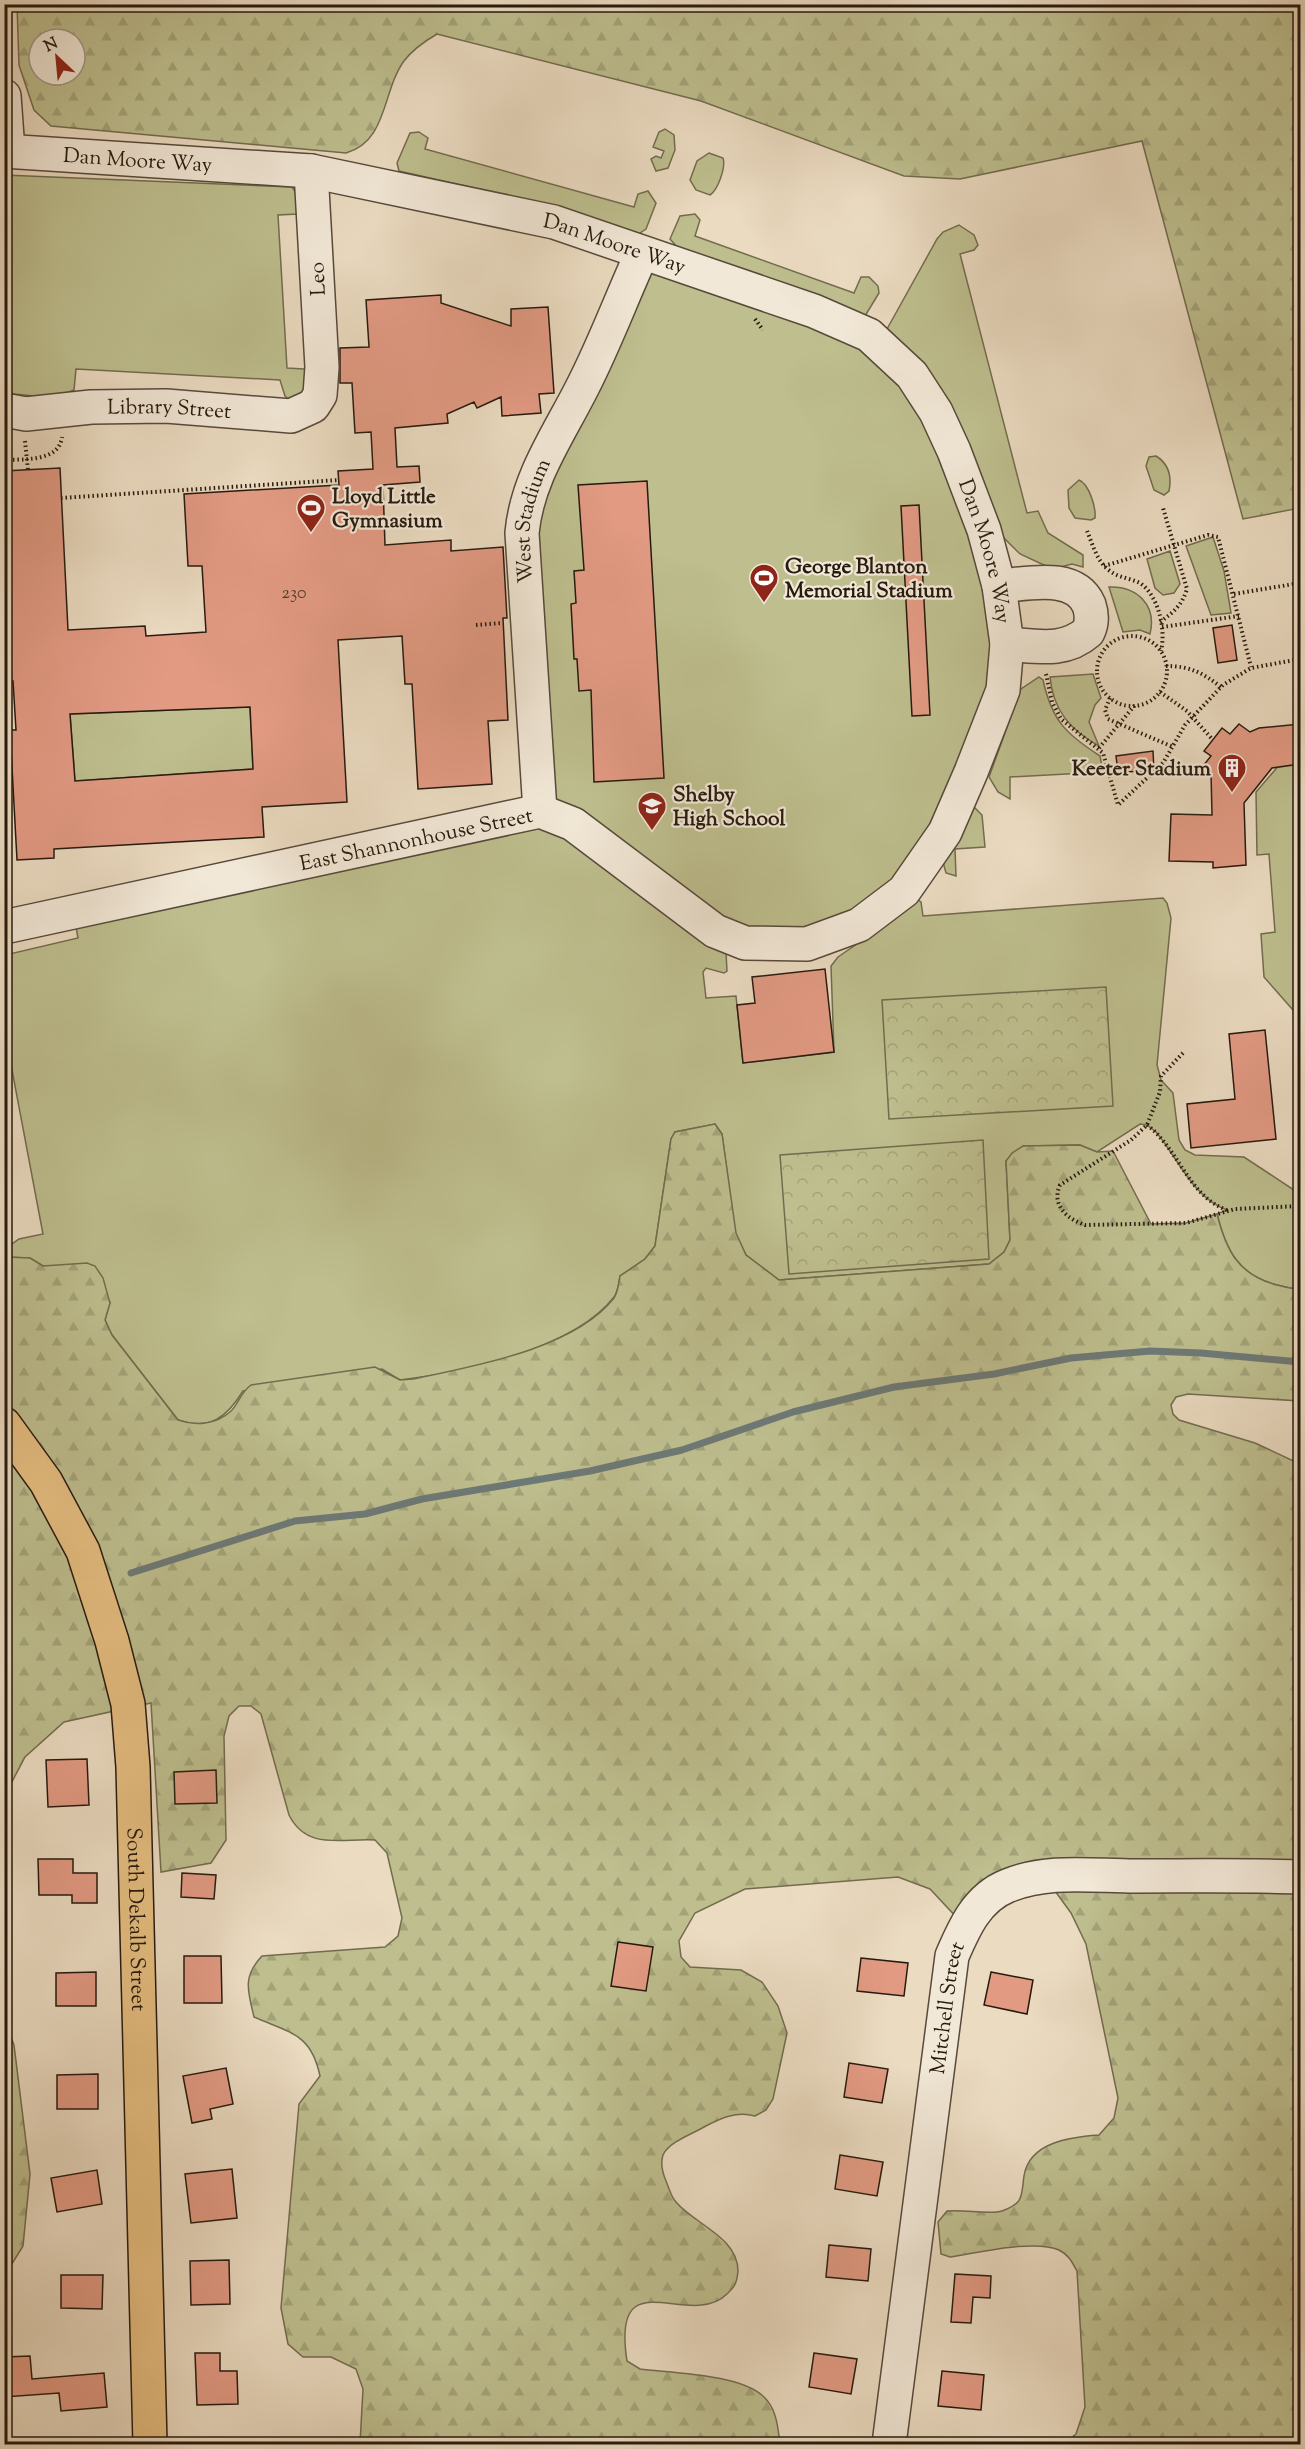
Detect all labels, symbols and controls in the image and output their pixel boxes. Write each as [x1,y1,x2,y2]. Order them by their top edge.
north arrow [27,27,87,87]
text: N [41,33,63,59]
street label: Dan Moore Way [62,142,214,182]
street label: Dan Moore Way [540,207,690,283]
street label: Leo [303,261,335,297]
street label: Library Street [107,393,232,428]
street label: West Stadium [509,454,559,584]
street label: Dan Moore Way [949,475,1017,626]
place label: Lloyd Little Gymnasium [332,483,443,537]
sports icon: Lloyd Little Gymnasium [295,492,327,534]
place label: George Blanton Memorial Stadium [785,553,953,607]
sports icon: George Blanton Memorial Stadium [748,562,780,604]
house number: 230 [281,581,307,607]
building icon: Keeter Stadium [1216,752,1248,794]
place label: Keeter Stadium [1072,755,1212,785]
place label: Shelby High School [673,781,785,835]
school or university icon: Shelby High School [636,790,668,832]
street label: East Shannonhouse Street [297,802,536,880]
street label: South Dekalb Street [118,1827,152,2012]
street label: Mitchell Street [924,1937,974,2076]

